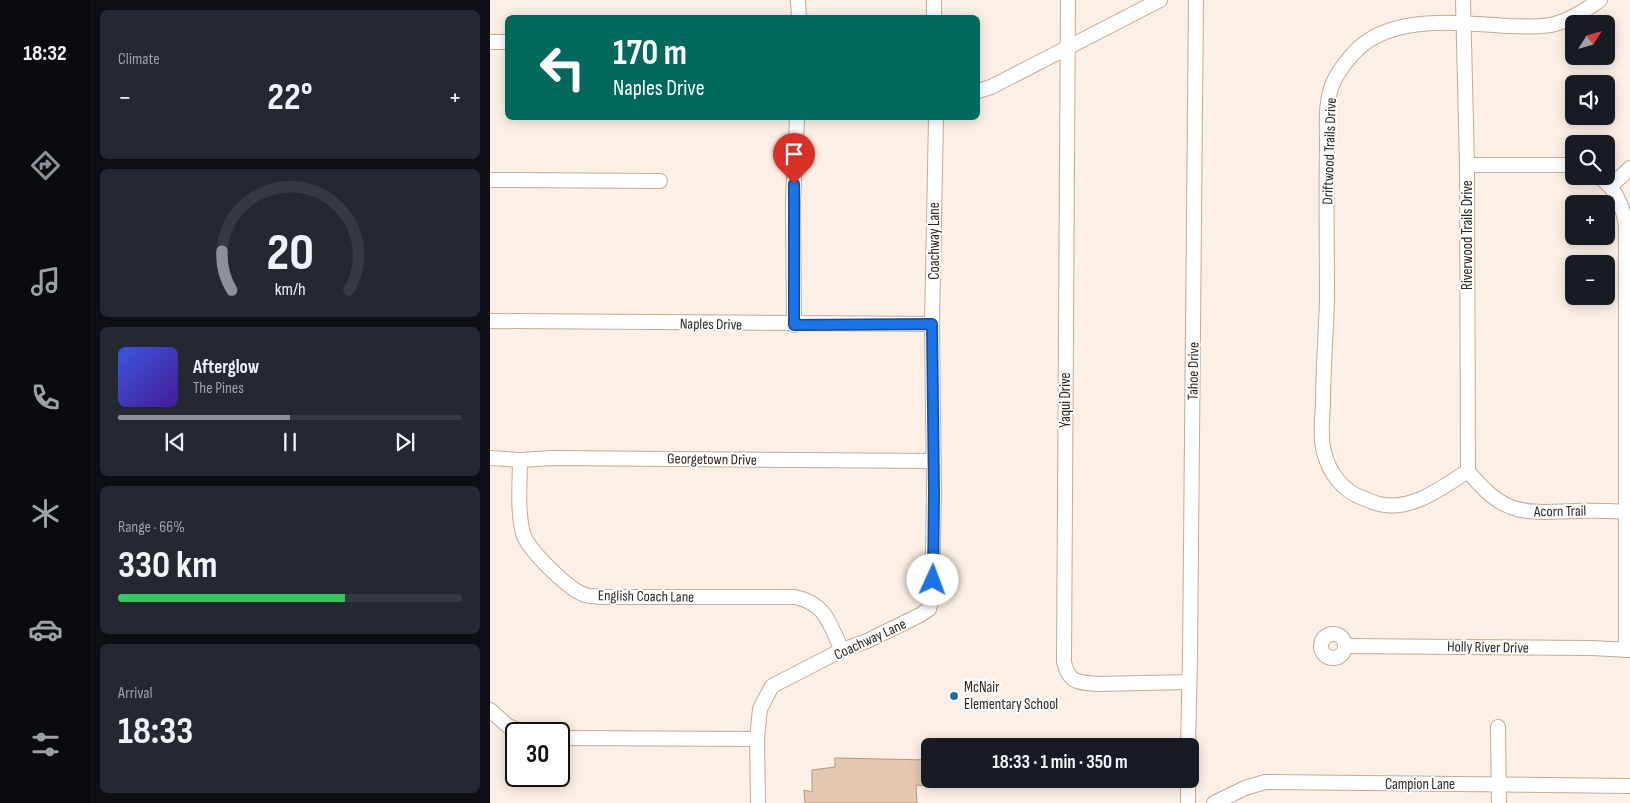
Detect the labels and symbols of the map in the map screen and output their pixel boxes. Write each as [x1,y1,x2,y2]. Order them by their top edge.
north arrow [1565,15,1615,65]
street label: Driftwood Trails Drive [1318,97,1341,205]
pin [773,133,815,184]
street label: Riverwood Trails Drive [1458,180,1477,290]
street label: Coachway Lane [925,202,944,280]
street label: Naples Drive [680,314,742,335]
street label: Tahoe Drive [1183,342,1204,400]
street label: Yaqui Drive [1056,372,1075,428]
street label: Georgetown Drive [667,449,757,470]
street label: Acorn Trail [1533,502,1586,521]
position arrow [906,553,958,605]
street label: English Coach Lane [598,586,694,607]
street label: Coachway Lane [831,614,909,664]
street label: Holly River Drive [1447,637,1529,658]
place label: McNair Elementary School [964,678,1058,714]
marker: McNair Elementary School [948,690,960,702]
speed limit sign: 30 [505,722,570,787]
street label: Campion Lane [1385,775,1455,794]

